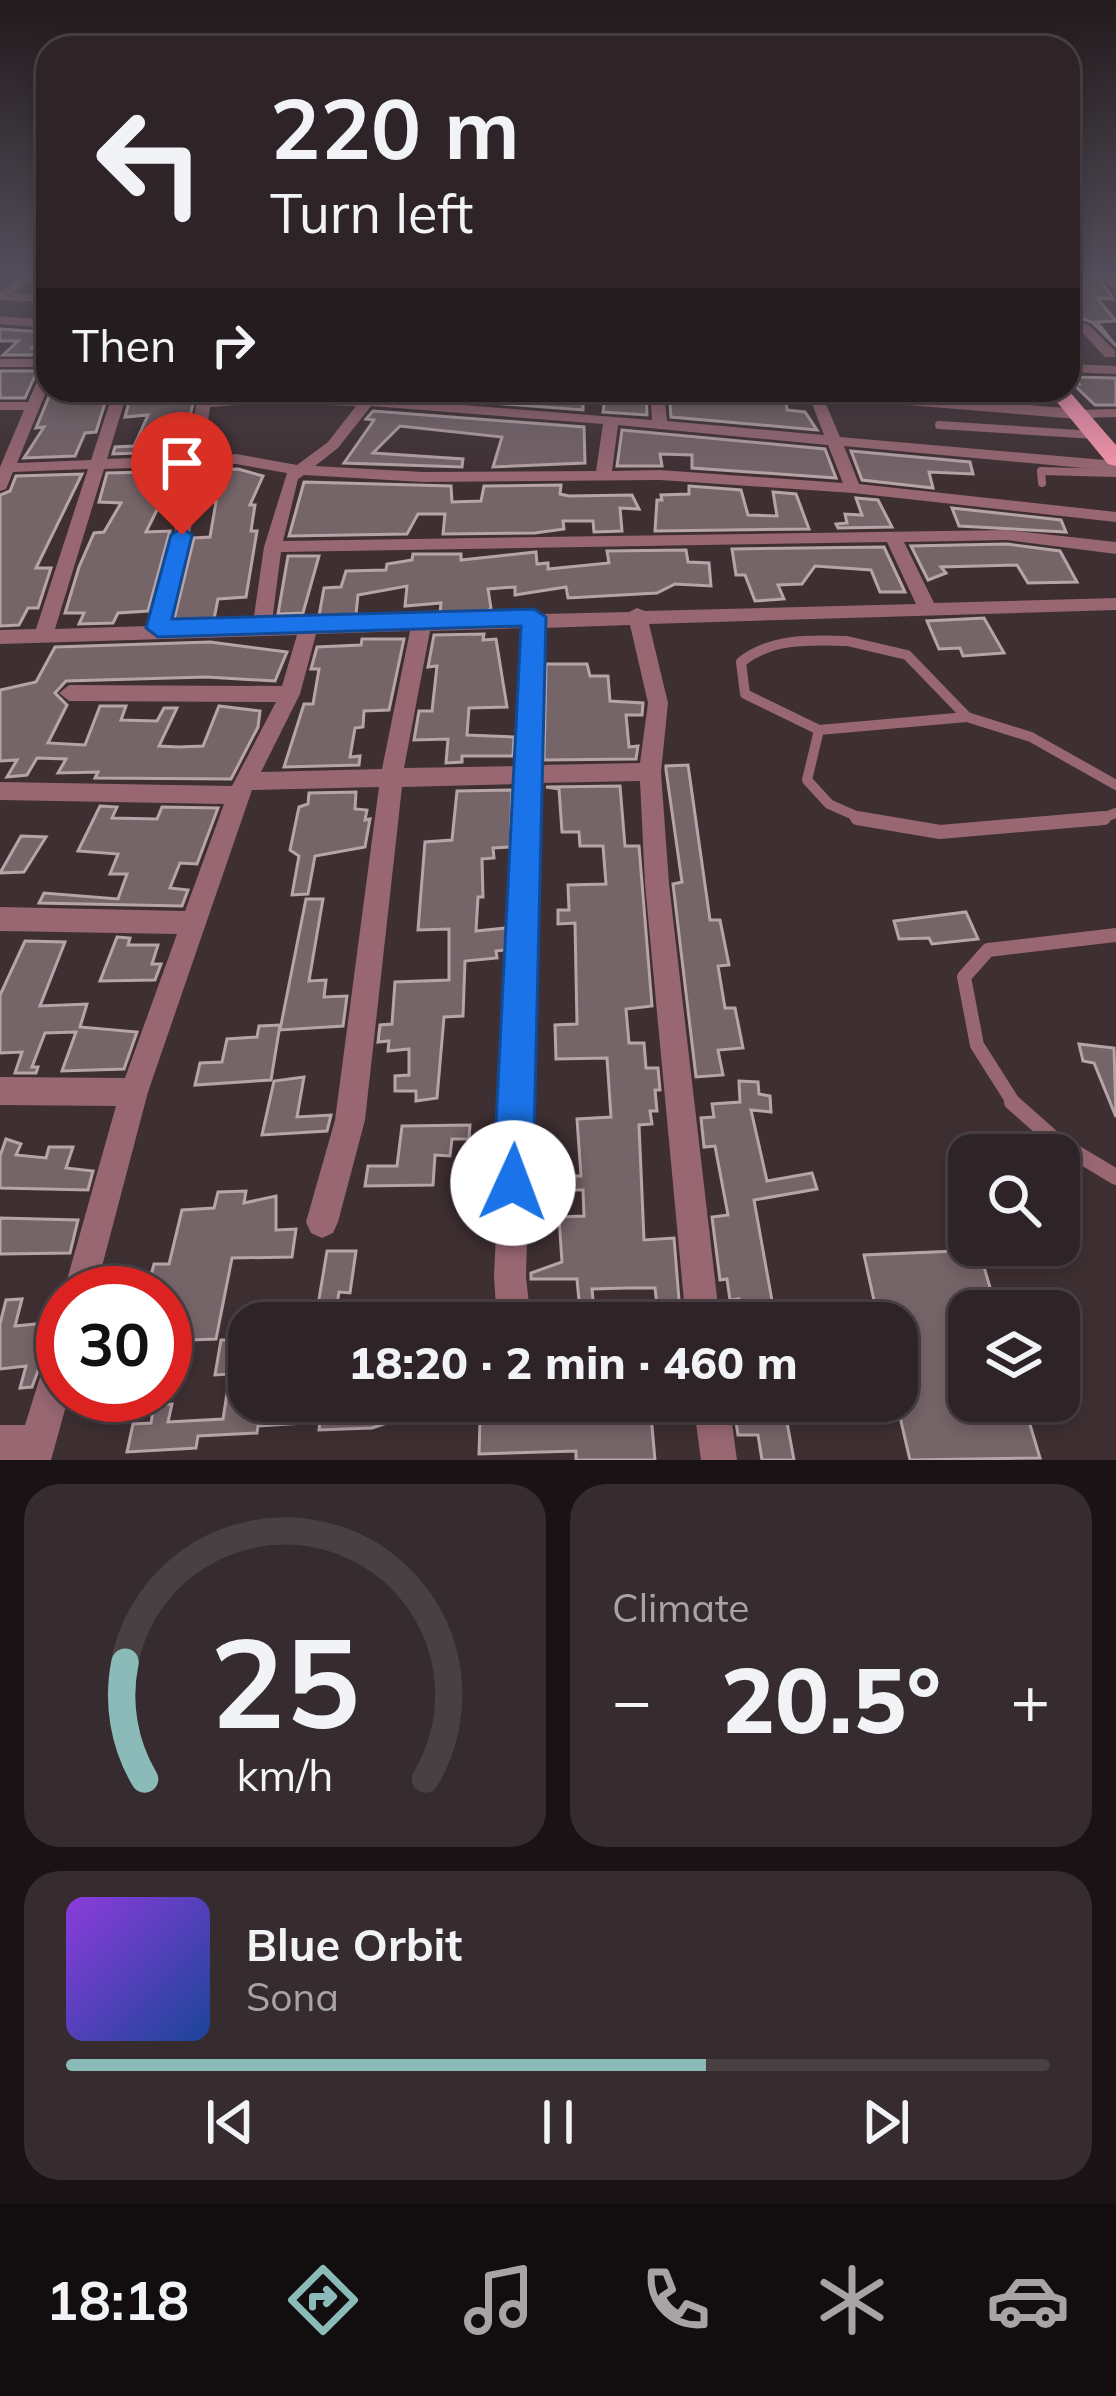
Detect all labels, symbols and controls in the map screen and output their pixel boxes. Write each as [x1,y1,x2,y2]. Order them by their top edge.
text: 220 m [270,75,520,180]
icon: left [72,84,228,240]
text: Turn left [270,179,473,247]
icon: right [200,312,266,378]
text: Then [72,317,176,373]
pin [131,412,233,535]
icon: arrive [149,430,215,496]
position arrow [450,1120,576,1246]
map controls [948,1134,1080,1422]
button: search [948,1134,1080,1266]
speed limit sign: 30 [36,1266,192,1422]
button: layers [948,1290,1080,1422]
text: 18:20 · 2 min · 460 m [348,1334,798,1390]
text: Climate [612,1583,750,1632]
text: 25 [210,1603,360,1759]
text: 20.5° [721,1643,941,1756]
text: − [612,1658,652,1741]
text: + [1010,1658,1050,1741]
text: km/h [236,1747,334,1801]
text: Blue Orbit [246,1916,462,1972]
text: Sona [246,1972,339,2021]
icon: previous [197,2089,263,2155]
icon: pause [525,2089,591,2155]
icon: next [853,2089,919,2155]
icon: directions [281,2258,365,2342]
icon: music [457,2258,541,2342]
icon: phone [634,2258,718,2342]
icon: climate [810,2258,894,2342]
icon: car [986,2258,1070,2342]
text: 18:18 [46,2266,189,2334]

